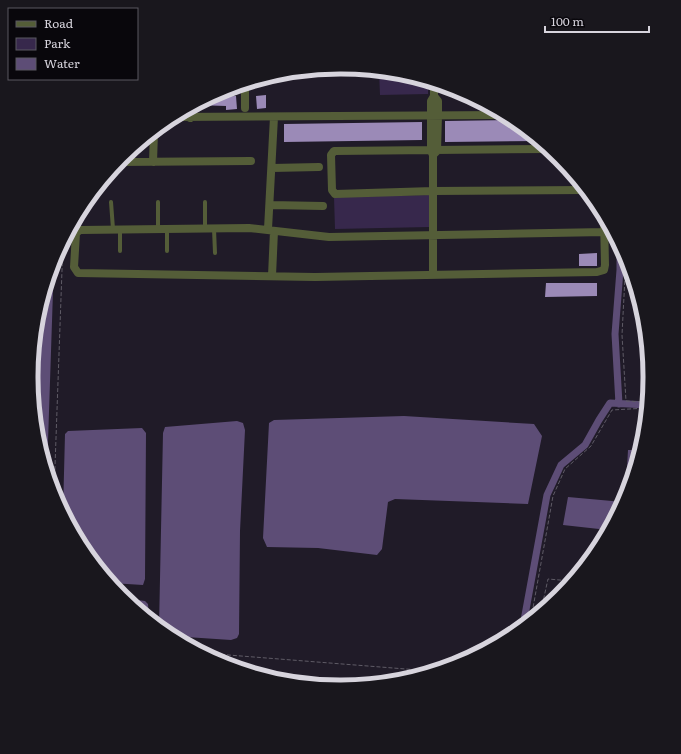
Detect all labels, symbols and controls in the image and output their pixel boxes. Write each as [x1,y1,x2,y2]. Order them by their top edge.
legend [8,8,138,80]
scale bar [545,8,649,34]
text: 100 m [551,12,584,30]
text: Road [44,14,74,32]
text: Park [44,34,71,52]
text: Water [44,54,80,72]

